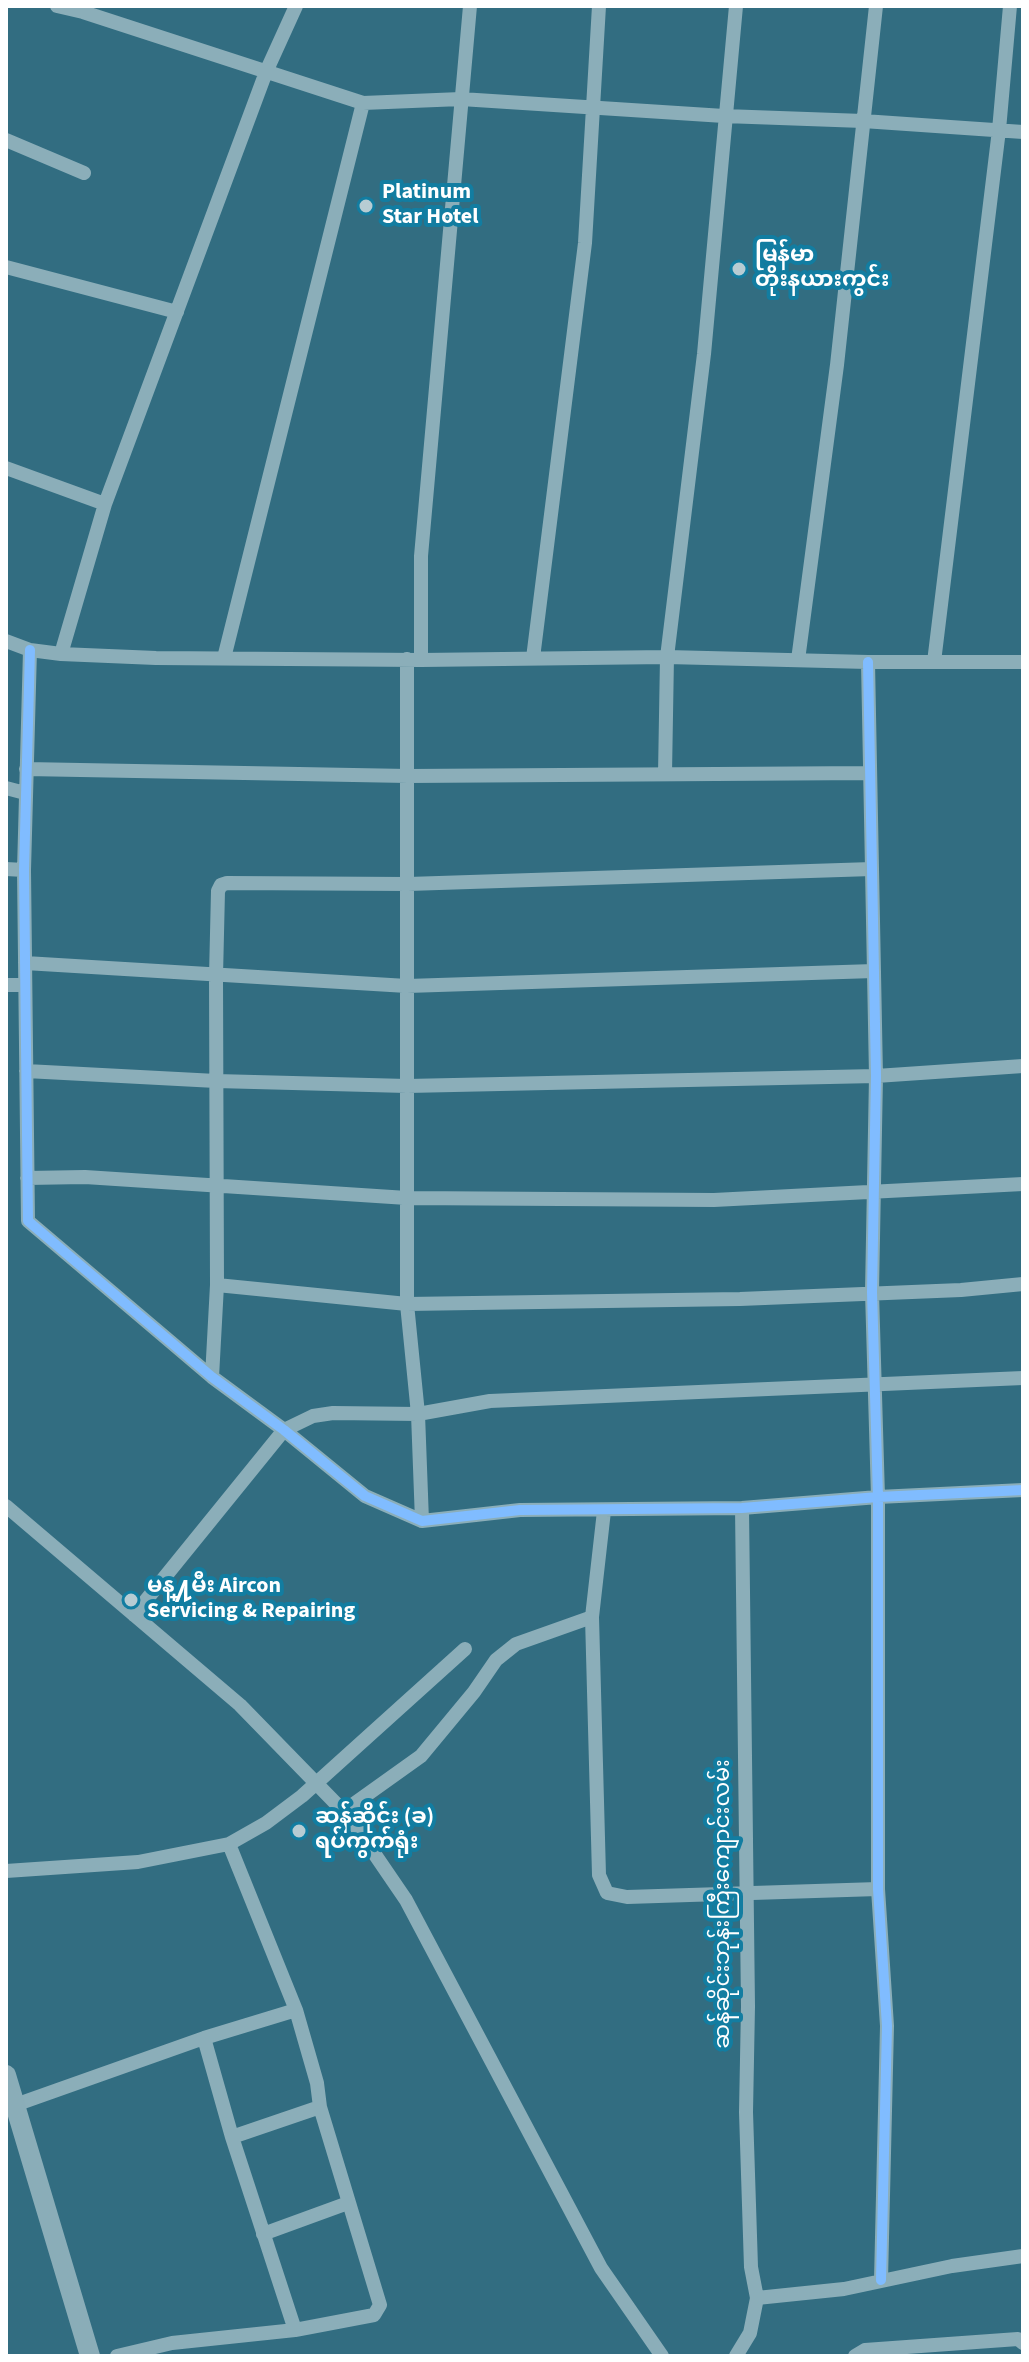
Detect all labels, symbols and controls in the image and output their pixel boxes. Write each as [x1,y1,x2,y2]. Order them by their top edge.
place label: Platinum Star Hotel [382,180,479,232]
marker: Platinum Star Hotel [357,197,375,215]
place label: မြန်မာ တိုးနယားကွင်း [755,243,889,294]
marker: မြန်မာ တိုးနယားကွင်း [730,260,748,278]
place label: မန္႔မီး Aircon Servicing & Repairing [147,1574,355,1626]
marker: မန္႔မီး Aircon Servicing & Repairing [122,1591,140,1609]
street label: ဆန်ဆိုင်းဘုန်းကြီးကျောင်းလမ်း [711,1759,737,2049]
place label: ဆန်ဆိုင်း (ခ) ရပ်ကွက်ရုံး [315,1805,434,1856]
marker: ဆန်ဆိုင်း (ခ) ရပ်ကွက်ရုံး [290,1822,308,1840]

